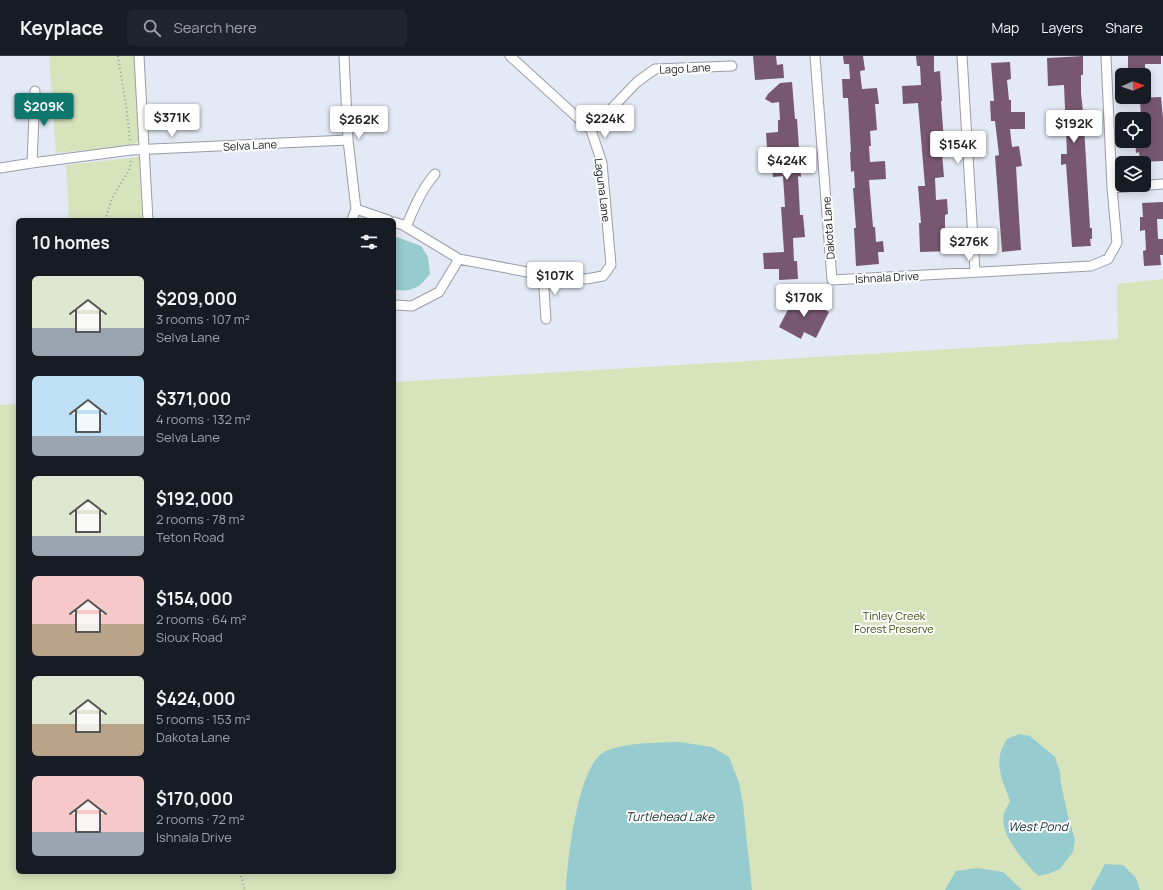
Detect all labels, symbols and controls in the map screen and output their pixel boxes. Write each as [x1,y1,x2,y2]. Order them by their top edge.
search box [127,10,407,46]
text: Keyplace [20,15,103,41]
icon: search [141,17,163,39]
text: Search here [173,17,257,38]
text: Map [991,18,1019,37]
text: Layers [1041,18,1083,37]
text: Share [1105,18,1143,37]
street label: Lago Lane [659,59,712,77]
north arrow [1115,68,1151,104]
map controls [1115,68,1151,192]
pin: $209K [16,93,72,127]
text: $209K [24,97,64,115]
pin: $371K [144,104,200,138]
pin: $224K [577,105,633,139]
pin: $262K [331,106,387,140]
text: $371K [154,108,190,126]
text: $224K [585,109,625,127]
text: $262K [339,110,379,128]
pin: $192K [1046,110,1102,144]
button: locate [1115,112,1151,148]
text: $192K [1055,114,1093,132]
pin: $154K [930,131,986,165]
text: $154K [939,135,977,153]
street label: Selva Lane [223,136,278,154]
pin: $424K [759,147,815,181]
text: $424K [767,151,807,169]
button: layers [1115,156,1151,192]
street label: Laguna Lane [592,157,614,223]
street label: Dakota Lane [818,196,838,260]
pin: $276K [941,228,997,262]
text: 10 homes [32,231,110,254]
icon: filters [358,231,380,253]
text: $276K [949,232,989,250]
pin: $107K [527,262,583,296]
text: $107K [536,266,574,284]
street label: Ishnala Drive [855,268,920,286]
pin: $170K [776,284,832,318]
text: $209,000 [156,287,237,310]
text: $170K [785,288,823,306]
icon: home [64,292,112,340]
text: 3 rooms · 107 m² [156,310,250,328]
text: Selva Lane [156,328,220,346]
text: $371,000 [156,387,231,410]
icon: home [64,392,112,440]
text: 4 rooms · 132 m² [156,410,251,428]
text: Selva Lane [156,428,220,446]
text: $192,000 [156,487,234,510]
icon: home [64,492,112,540]
text: 2 rooms · 78 m² [156,510,245,528]
text: Teton Road [156,528,224,546]
text: $154,000 [156,587,233,610]
icon: home [64,592,112,640]
park label: Tinley Creek Forest Preserve [854,608,934,636]
text: 2 rooms · 64 m² [156,610,247,628]
text: Sioux Road [156,628,223,646]
text: $424,000 [156,687,236,710]
icon: home [64,692,112,740]
text: 5 rooms · 153 m² [156,710,251,728]
text: Dakota Lane [156,728,230,746]
text: $170,000 [156,787,233,810]
icon: home [64,792,112,840]
water label: Turtlehead Lake [626,808,715,825]
text: 2 rooms · 72 m² [156,810,245,828]
water label: West Pond [1008,818,1070,835]
text: Ishnala Drive [156,828,232,846]

